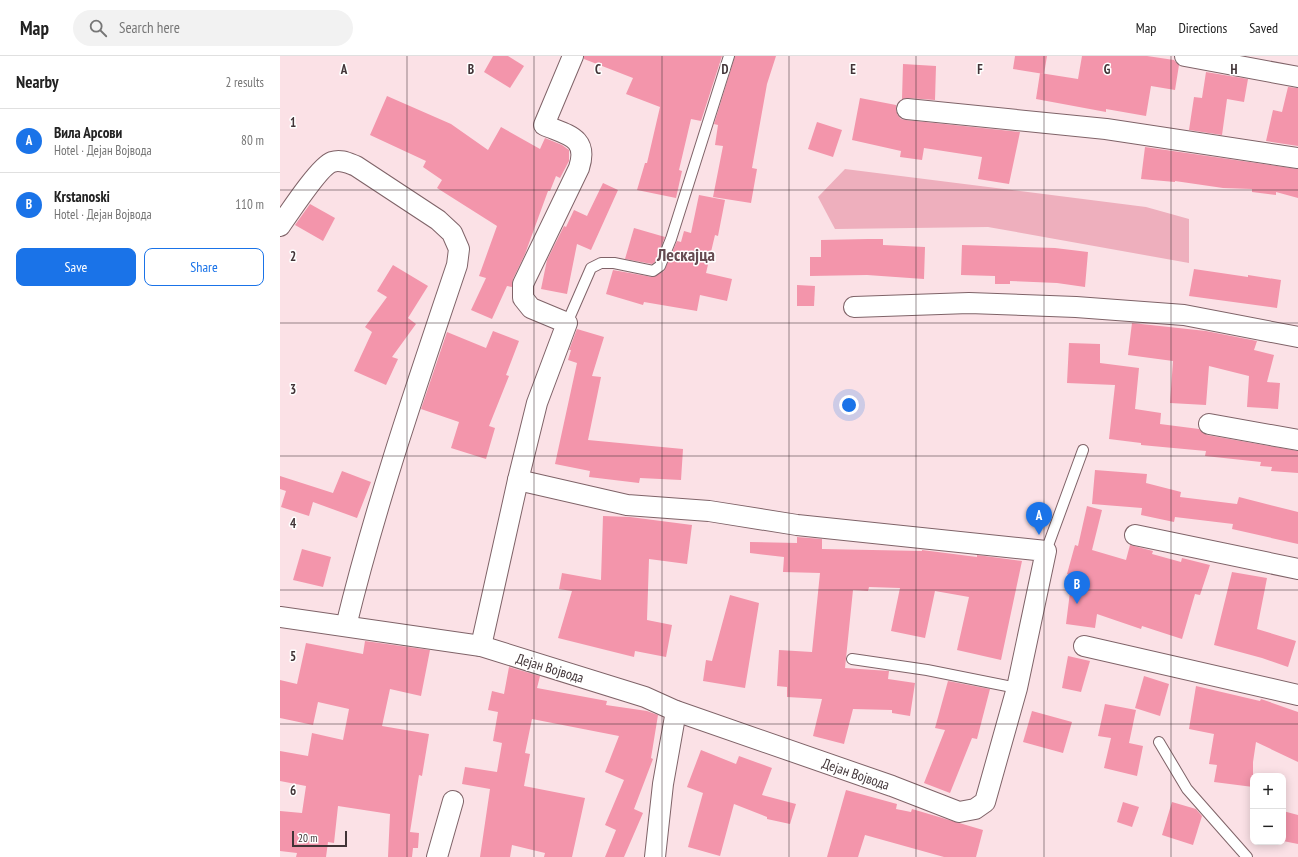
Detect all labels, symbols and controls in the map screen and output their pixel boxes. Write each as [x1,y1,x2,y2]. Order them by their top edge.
search box [73,10,353,46]
text: Map [20,16,49,40]
icon: search [87,17,109,39]
text: Search here [119,18,180,37]
text: Map [1136,19,1156,37]
text: Directions [1178,19,1227,37]
text: Saved [1249,19,1278,37]
text: A [340,61,348,78]
text: B [468,61,474,78]
text: C [595,61,601,78]
text: D [722,61,729,78]
text: E [850,61,856,78]
text: F [977,61,983,78]
text: G [1104,61,1111,78]
text: H [1231,61,1238,78]
text: Nearby [16,71,59,93]
text: 2 results [225,74,264,91]
text: 1 [290,114,296,131]
text: Вила Арсови [54,123,122,142]
text: A [26,132,32,149]
text: 80 m [241,132,264,149]
text: Hotel · Дејан Војвода [54,142,152,159]
text: Krstanoski [54,187,110,206]
text: B [26,196,32,213]
text: 110 m [235,196,264,213]
text: Hotel · Дејан Војвода [54,206,152,223]
district label: Лескајца [656,243,715,266]
button: Save [16,248,136,286]
button: Share [144,248,264,286]
text: 2 [290,248,296,265]
text: 3 [290,381,296,398]
your location [839,395,859,415]
pin: A [1026,502,1052,535]
text: 4 [290,515,297,532]
pin: B [1064,571,1090,604]
text: 5 [290,648,296,665]
street label: Дејан Војвода [514,649,586,687]
street label: Дејан Војвода [820,754,892,794]
map controls [1250,773,1286,845]
button: + [1250,773,1286,809]
text: 6 [290,782,296,799]
button: − [1250,809,1286,845]
scale bar [292,829,347,848]
text: 20 m [298,831,317,845]

